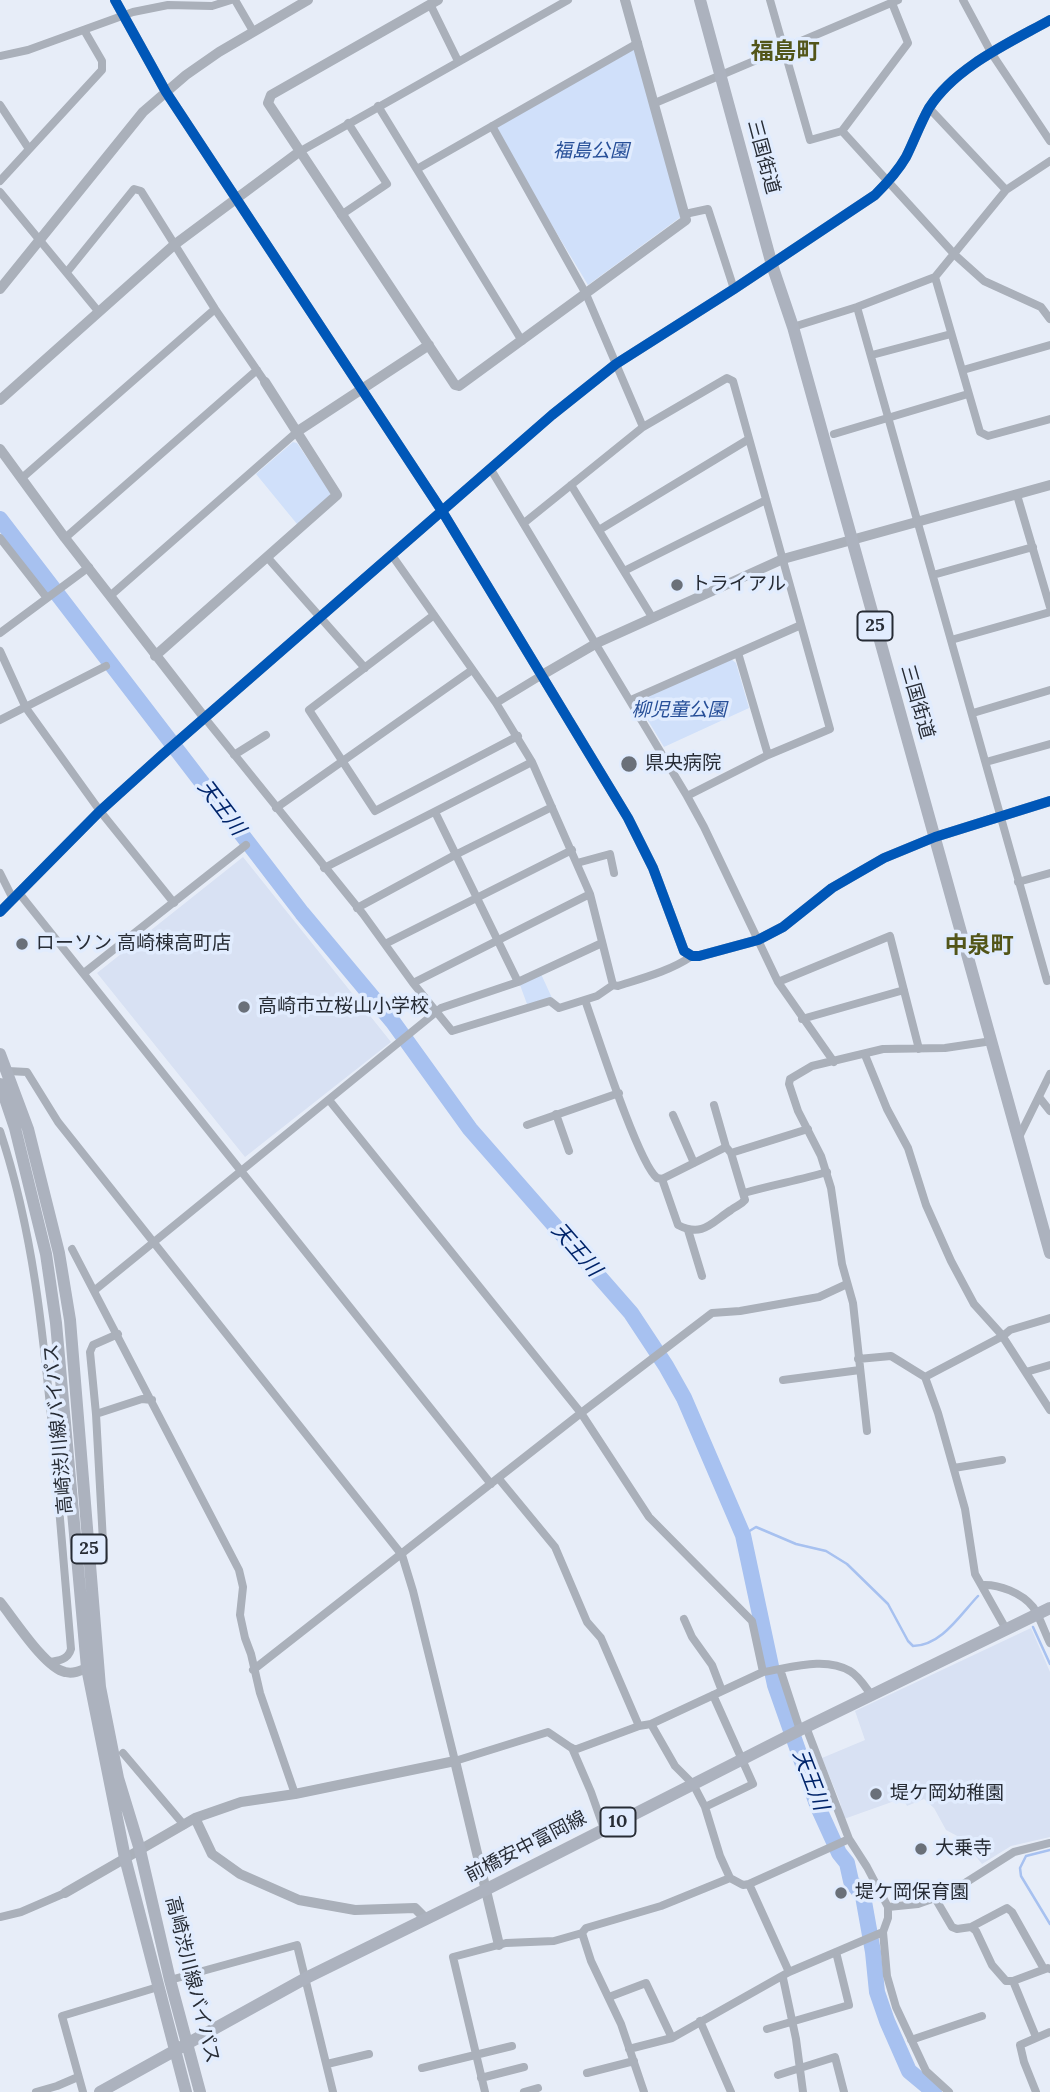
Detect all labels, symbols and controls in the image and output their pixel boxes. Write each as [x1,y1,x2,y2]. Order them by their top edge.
district label: 福島町 [751,38,819,66]
street label: 三国街道 [742,117,784,197]
park label: 福島公園 [553,141,629,163]
place label: トライアル [691,574,786,596]
marker: トライアル [669,577,685,593]
road number: 25 [858,612,892,640]
street label: 三国街道 [896,662,938,742]
park label: 柳児童公園 [632,700,726,722]
place label: 県央病院 [645,753,721,775]
marker: 県央病院 [619,754,639,774]
water label: 天王川 [192,775,250,841]
district label: 中泉町 [945,932,1013,960]
place label: ローソン 高崎棟高町店 [36,933,231,955]
marker: ローソン 高崎棟高町店 [14,936,30,952]
place label: 高崎市立桜山小学校 [258,996,429,1018]
marker: 高崎市立桜山小学校 [236,999,252,1015]
water label: 天王川 [546,1218,606,1282]
street label: 高崎渋川線バイパス [40,1343,78,1515]
road number: 25 [72,1534,106,1564]
water label: 天王川 [787,1746,833,1814]
place label: 堤ケ岡幼稚園 [890,1783,1004,1805]
marker: 堤ケ岡幼稚園 [868,1786,884,1802]
street label: 前橋安中富岡線 [462,1807,590,1887]
road number: 10 [600,1808,636,1836]
place label: 大乗寺 [935,1838,992,1860]
marker: 大乗寺 [913,1841,929,1857]
place label: 堤ケ岡保育園 [855,1882,969,1904]
marker: 堤ケ岡保育園 [833,1885,849,1901]
street label: 高崎渋川線バイパス [160,1894,224,2066]

